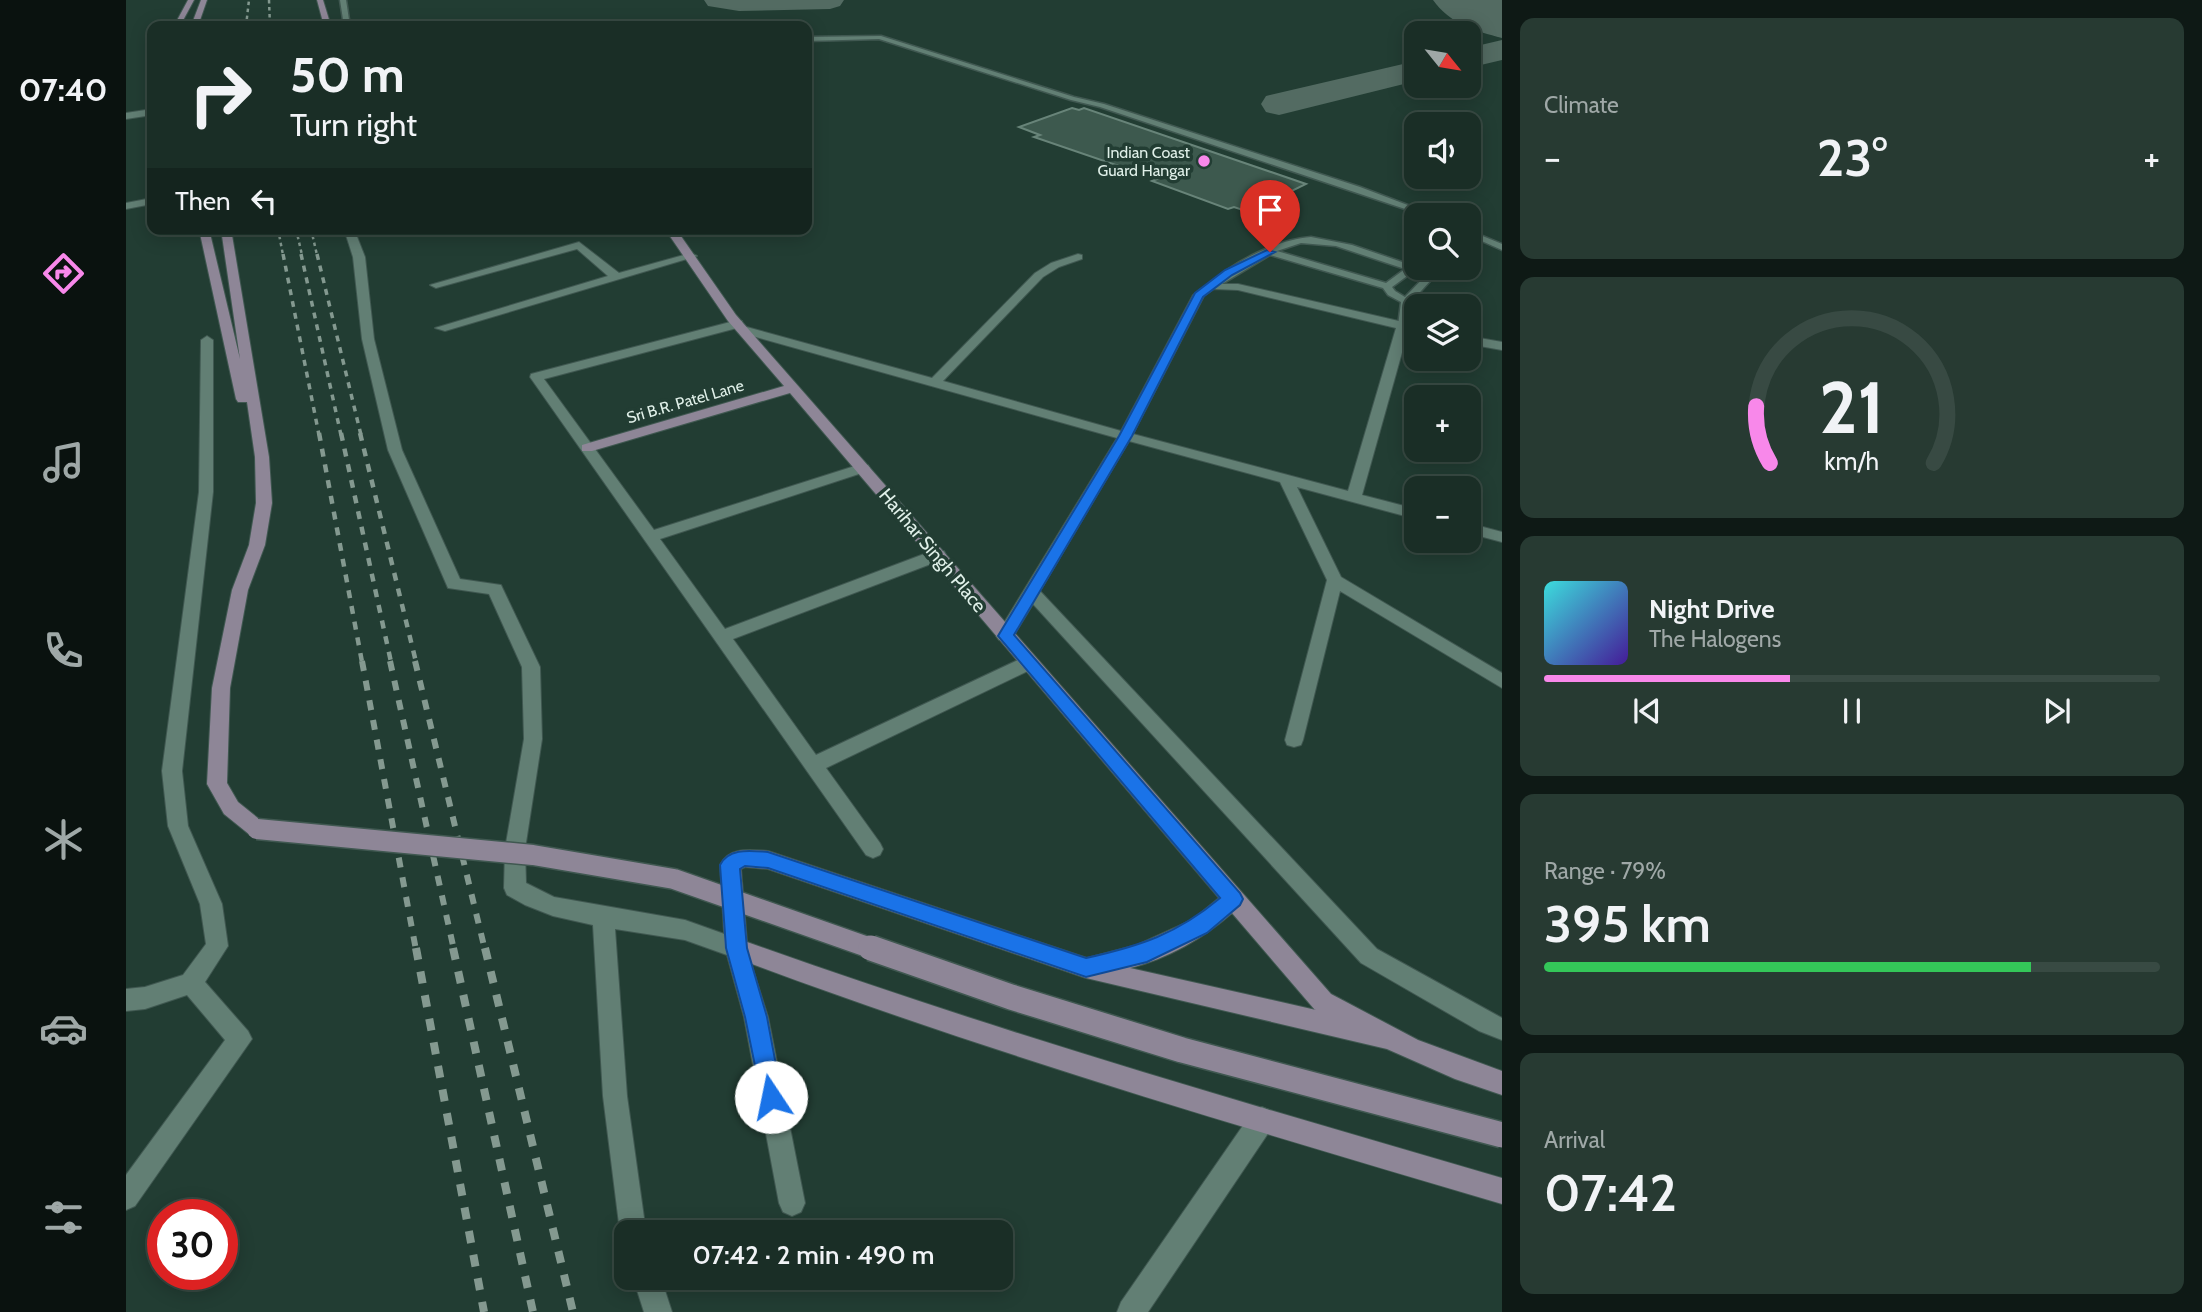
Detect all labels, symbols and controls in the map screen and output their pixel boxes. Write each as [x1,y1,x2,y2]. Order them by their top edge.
north arrow [1404,21,1480,98]
map controls [1404,21,1481,553]
text: 50 m [290,45,405,104]
icon: right [175,49,266,140]
text: 07:40 [19,70,107,109]
text: Climate [1544,91,1619,119]
text: Turn right [290,105,417,144]
button: sound [1404,112,1481,189]
text: 23° [1817,126,1887,189]
text: − [1544,134,1561,181]
text: + [2143,134,2160,181]
place label: Indian Coast Guard Hangar [1098,143,1191,180]
marker: Indian Coast Guard Hangar [1196,153,1212,169]
pin [1240,180,1300,252]
icon: left [245,182,283,220]
text: Then [175,185,231,217]
icon: arrive [1251,191,1289,229]
button: search [1404,203,1481,280]
icon: directions [39,249,88,298]
button: layers [1404,294,1481,371]
text: 21 [1819,364,1885,452]
street label: Sri B.R. Patel Lane [624,376,746,427]
button: + [1404,385,1481,462]
icon: music [39,438,88,487]
text: km/h [1825,446,1879,476]
button: − [1404,476,1481,553]
street label: Harihar Singh Place [874,484,991,617]
text: Night Drive [1649,593,1775,625]
text: The Halogens [1649,625,1781,653]
icon: phone [39,626,88,675]
icon: previous [1628,692,1666,730]
icon: pause [1833,692,1871,730]
icon: next [2038,692,2076,730]
icon: climate [39,815,88,864]
text: Range · 79% [1544,857,1666,885]
text: 395 km [1544,892,1711,955]
icon: car [39,1004,88,1053]
position arrow [734,1060,808,1134]
text: Arrival [1544,1126,1605,1154]
text: 07:42 [1544,1161,1677,1224]
icon: filters [39,1193,88,1242]
speed limit sign: 30 [147,1199,238,1290]
text: 07:42 · 2 min · 490 m [693,1239,934,1271]

